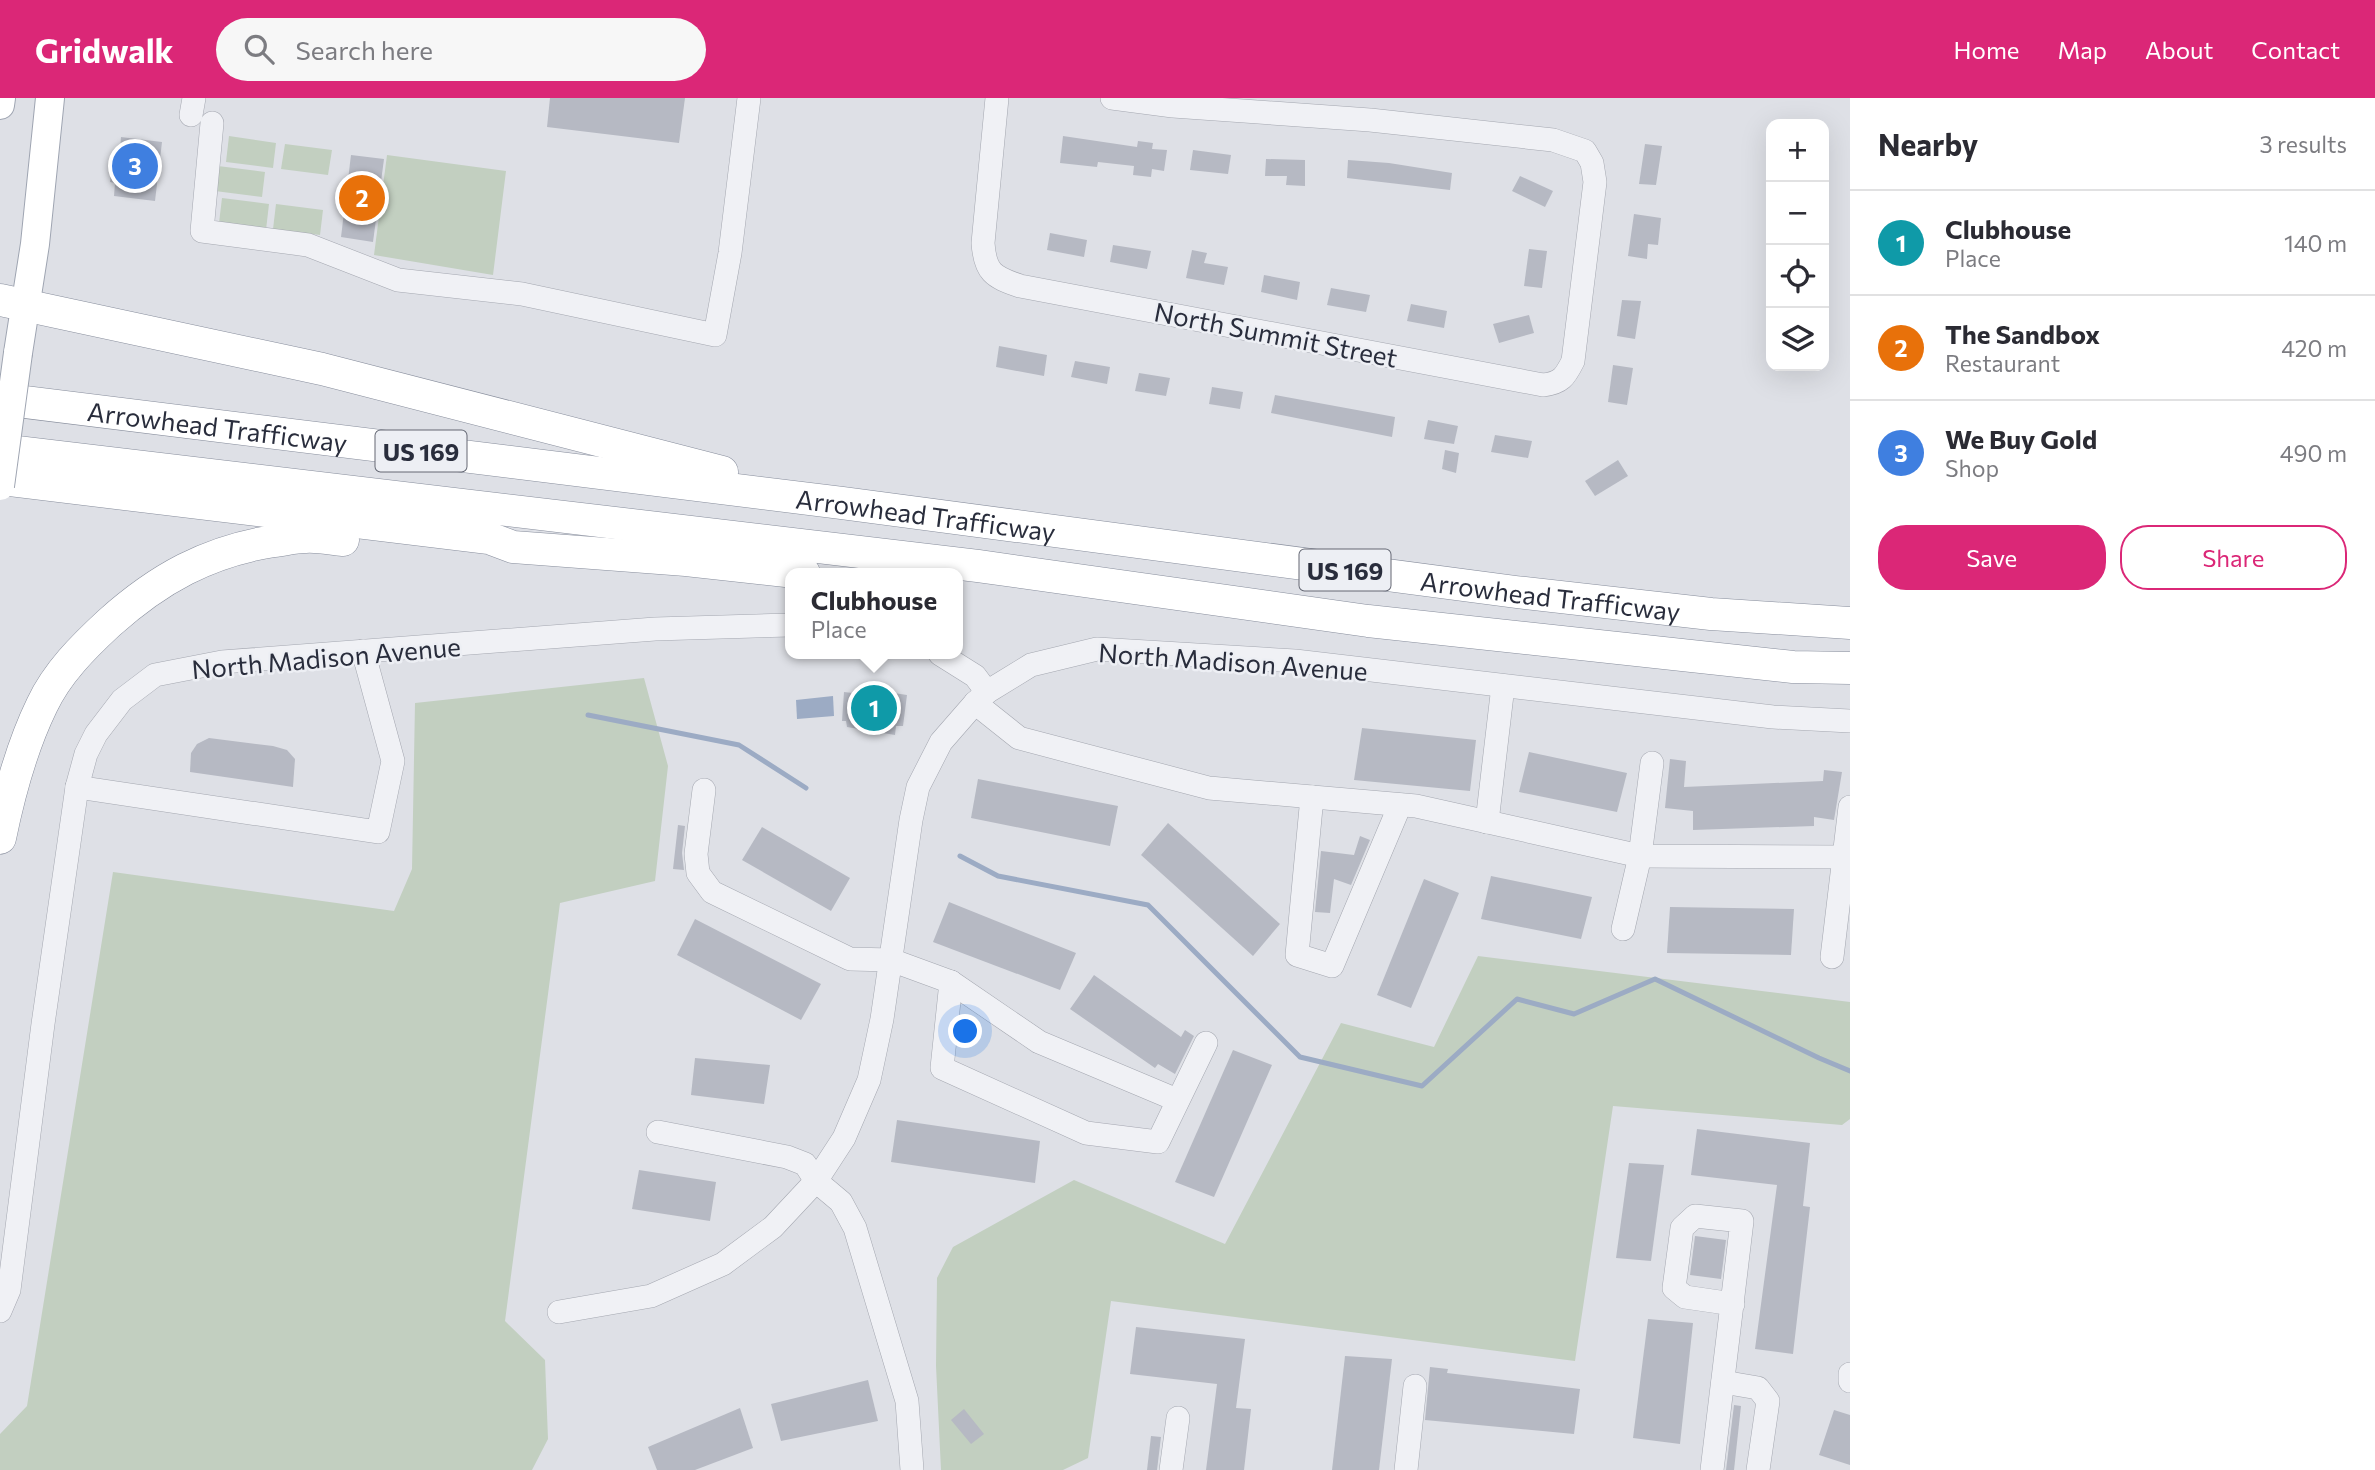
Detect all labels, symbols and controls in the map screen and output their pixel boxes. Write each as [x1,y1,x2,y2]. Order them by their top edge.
search box [216,18,706,81]
text: Gridwalk [35,29,174,70]
icon: search [240,30,278,68]
text: Search here [296,34,433,65]
text: Home [1954,35,2020,64]
text: Map [2058,35,2107,64]
text: About [2145,35,2213,64]
text: Contact [2251,35,2340,64]
map controls [1766,119,1829,371]
button: + [1766,119,1829,182]
text: Nearby [1878,125,1978,162]
text: 3 results [2260,130,2347,158]
pin: 3 [112,140,158,192]
pin: 2 [339,172,385,224]
button: − [1766,182,1829,245]
text: Clubhouse [1945,213,2071,244]
text: 1 [1896,229,1906,257]
text: 140 m [2284,229,2347,257]
text: Place [1945,244,2001,272]
button: locate [1766,245,1829,308]
street label: North Summit Street [1152,295,1400,373]
button: layers [1766,308,1829,371]
text: The Sandbox [1945,318,2100,349]
text: 2 [1894,334,1908,362]
text: 420 m [2281,334,2347,362]
text: Restaurant [1945,349,2060,377]
street label: Arrowhead Trafficway [86,394,349,457]
text: We Buy Gold [1945,423,2097,454]
road number: US 169 [376,430,466,472]
text: 3 [1894,439,1908,467]
text: 490 m [2280,439,2347,467]
text: Shop [1945,454,1999,482]
street label: Arrowhead Trafficway [794,482,1058,547]
button: Save [1878,525,2106,590]
button: Share [2120,525,2347,590]
road number: US 169 [1300,550,1390,590]
street label: Arrowhead Trafficway [1419,564,1682,626]
popup [785,568,963,659]
text: Clubhouse [811,584,937,615]
text: Place [811,615,867,643]
street label: North Madison Avenue [190,630,462,684]
street label: North Madison Avenue [1097,636,1369,686]
pin: 1 [851,682,897,734]
your location [948,1014,982,1048]

